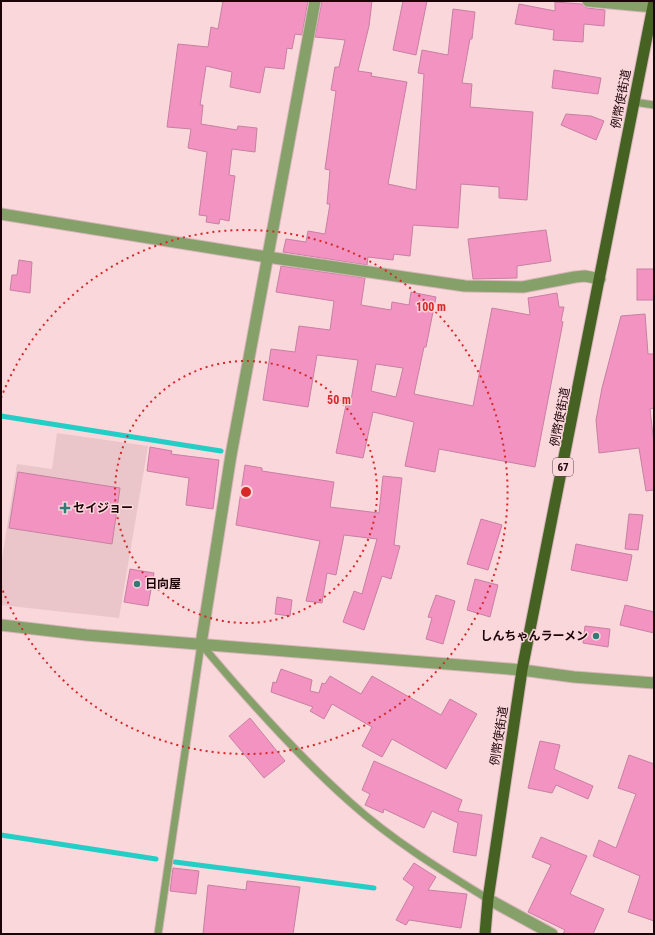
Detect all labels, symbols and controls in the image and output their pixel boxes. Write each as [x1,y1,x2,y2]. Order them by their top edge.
street label: 例幣使街道 [608,68,634,130]
text: 100 m [416,300,446,314]
street label: 例幣使街道 [547,386,573,448]
text: 50 m [327,393,351,407]
road number: 67 [553,458,573,476]
centre of rings [239,485,253,499]
place label: セイジョー [73,501,133,515]
marker: セイジョー [60,503,70,513]
place label: 日向屋 [145,577,181,591]
marker: 日向屋 [132,579,142,589]
place label: しんちゃんラーメン [480,629,588,643]
marker: しんちゃんラーメン [591,631,601,641]
street label: 例幣使街道 [487,705,511,767]

